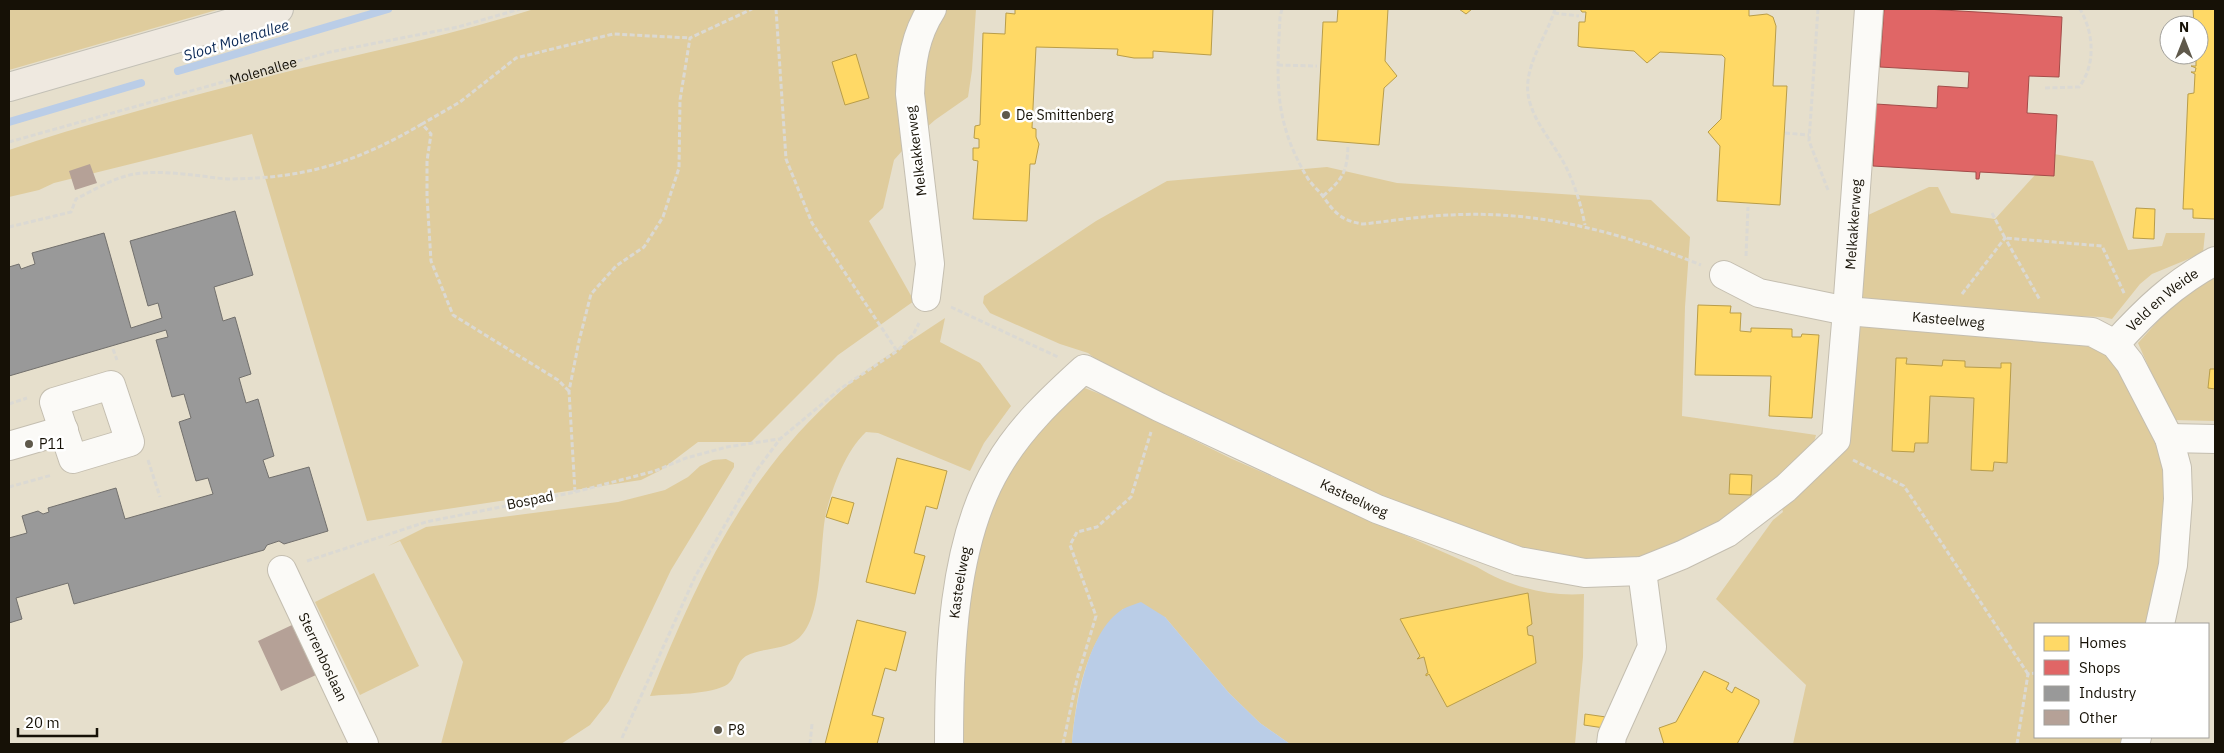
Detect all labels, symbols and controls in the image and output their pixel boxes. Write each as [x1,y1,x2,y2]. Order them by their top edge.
water label: Sloot Molenallee [181,15,291,65]
north arrow [2159,15,2209,65]
text: N [2179,18,2189,36]
street label: Molenallee [228,53,299,89]
street label: Melkakkerweg [901,104,930,197]
place label: De Smittenberg [1016,106,1114,124]
marker: De Smittenberg [1000,109,1012,121]
street label: Melkakkerweg [1841,178,1866,270]
street label: Veld en Weide [2123,264,2202,335]
street label: Kasteelweg [1911,308,1986,332]
place label: P11 [39,435,64,453]
marker: P11 [23,438,35,450]
street label: Kasteelweg [1317,475,1391,521]
street label: Bospad [505,487,555,513]
street label: Kasteelweg [945,544,975,619]
street label: Sterrenboslaan [294,610,352,704]
legend [2034,623,2209,738]
text: Homes [2079,633,2127,652]
text: Shops [2079,658,2121,677]
text: Industry [2079,683,2137,702]
scale bar [18,706,96,738]
text: Other [2079,708,2118,727]
text: 20 m [25,713,60,732]
place label: P8 [728,721,745,739]
marker: P8 [712,724,724,736]

